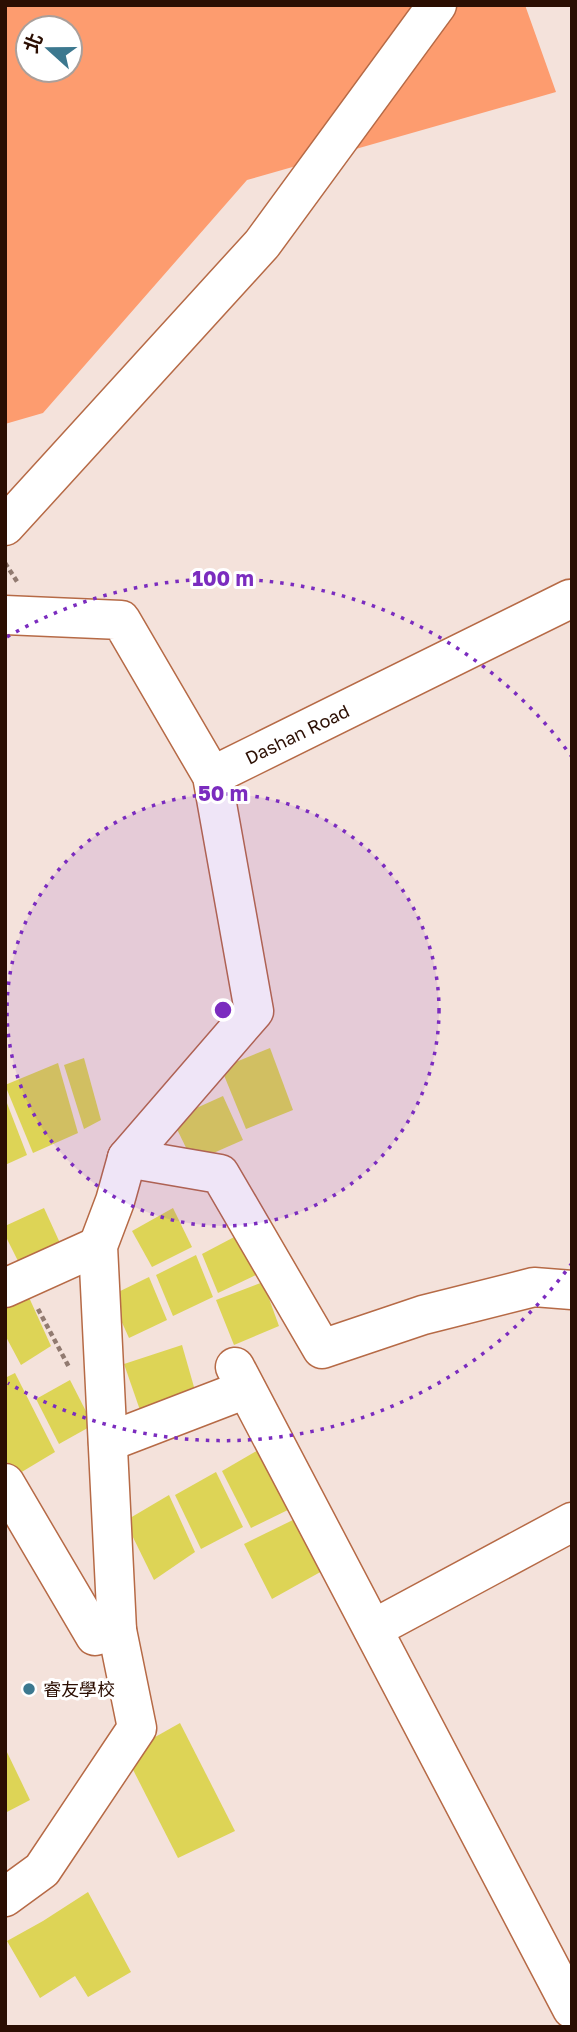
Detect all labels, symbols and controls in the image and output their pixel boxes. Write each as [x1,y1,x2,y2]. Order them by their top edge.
north arrow [14,14,84,84]
text: 北 [19,30,47,56]
text: 100 m [192,565,254,591]
street label: Dashan Road [241,699,353,769]
text: 50 m [198,780,248,806]
centre of rings [211,998,235,1022]
place label: 睿友學校 [43,1678,115,1700]
marker: 睿友學校 [21,1681,37,1697]

